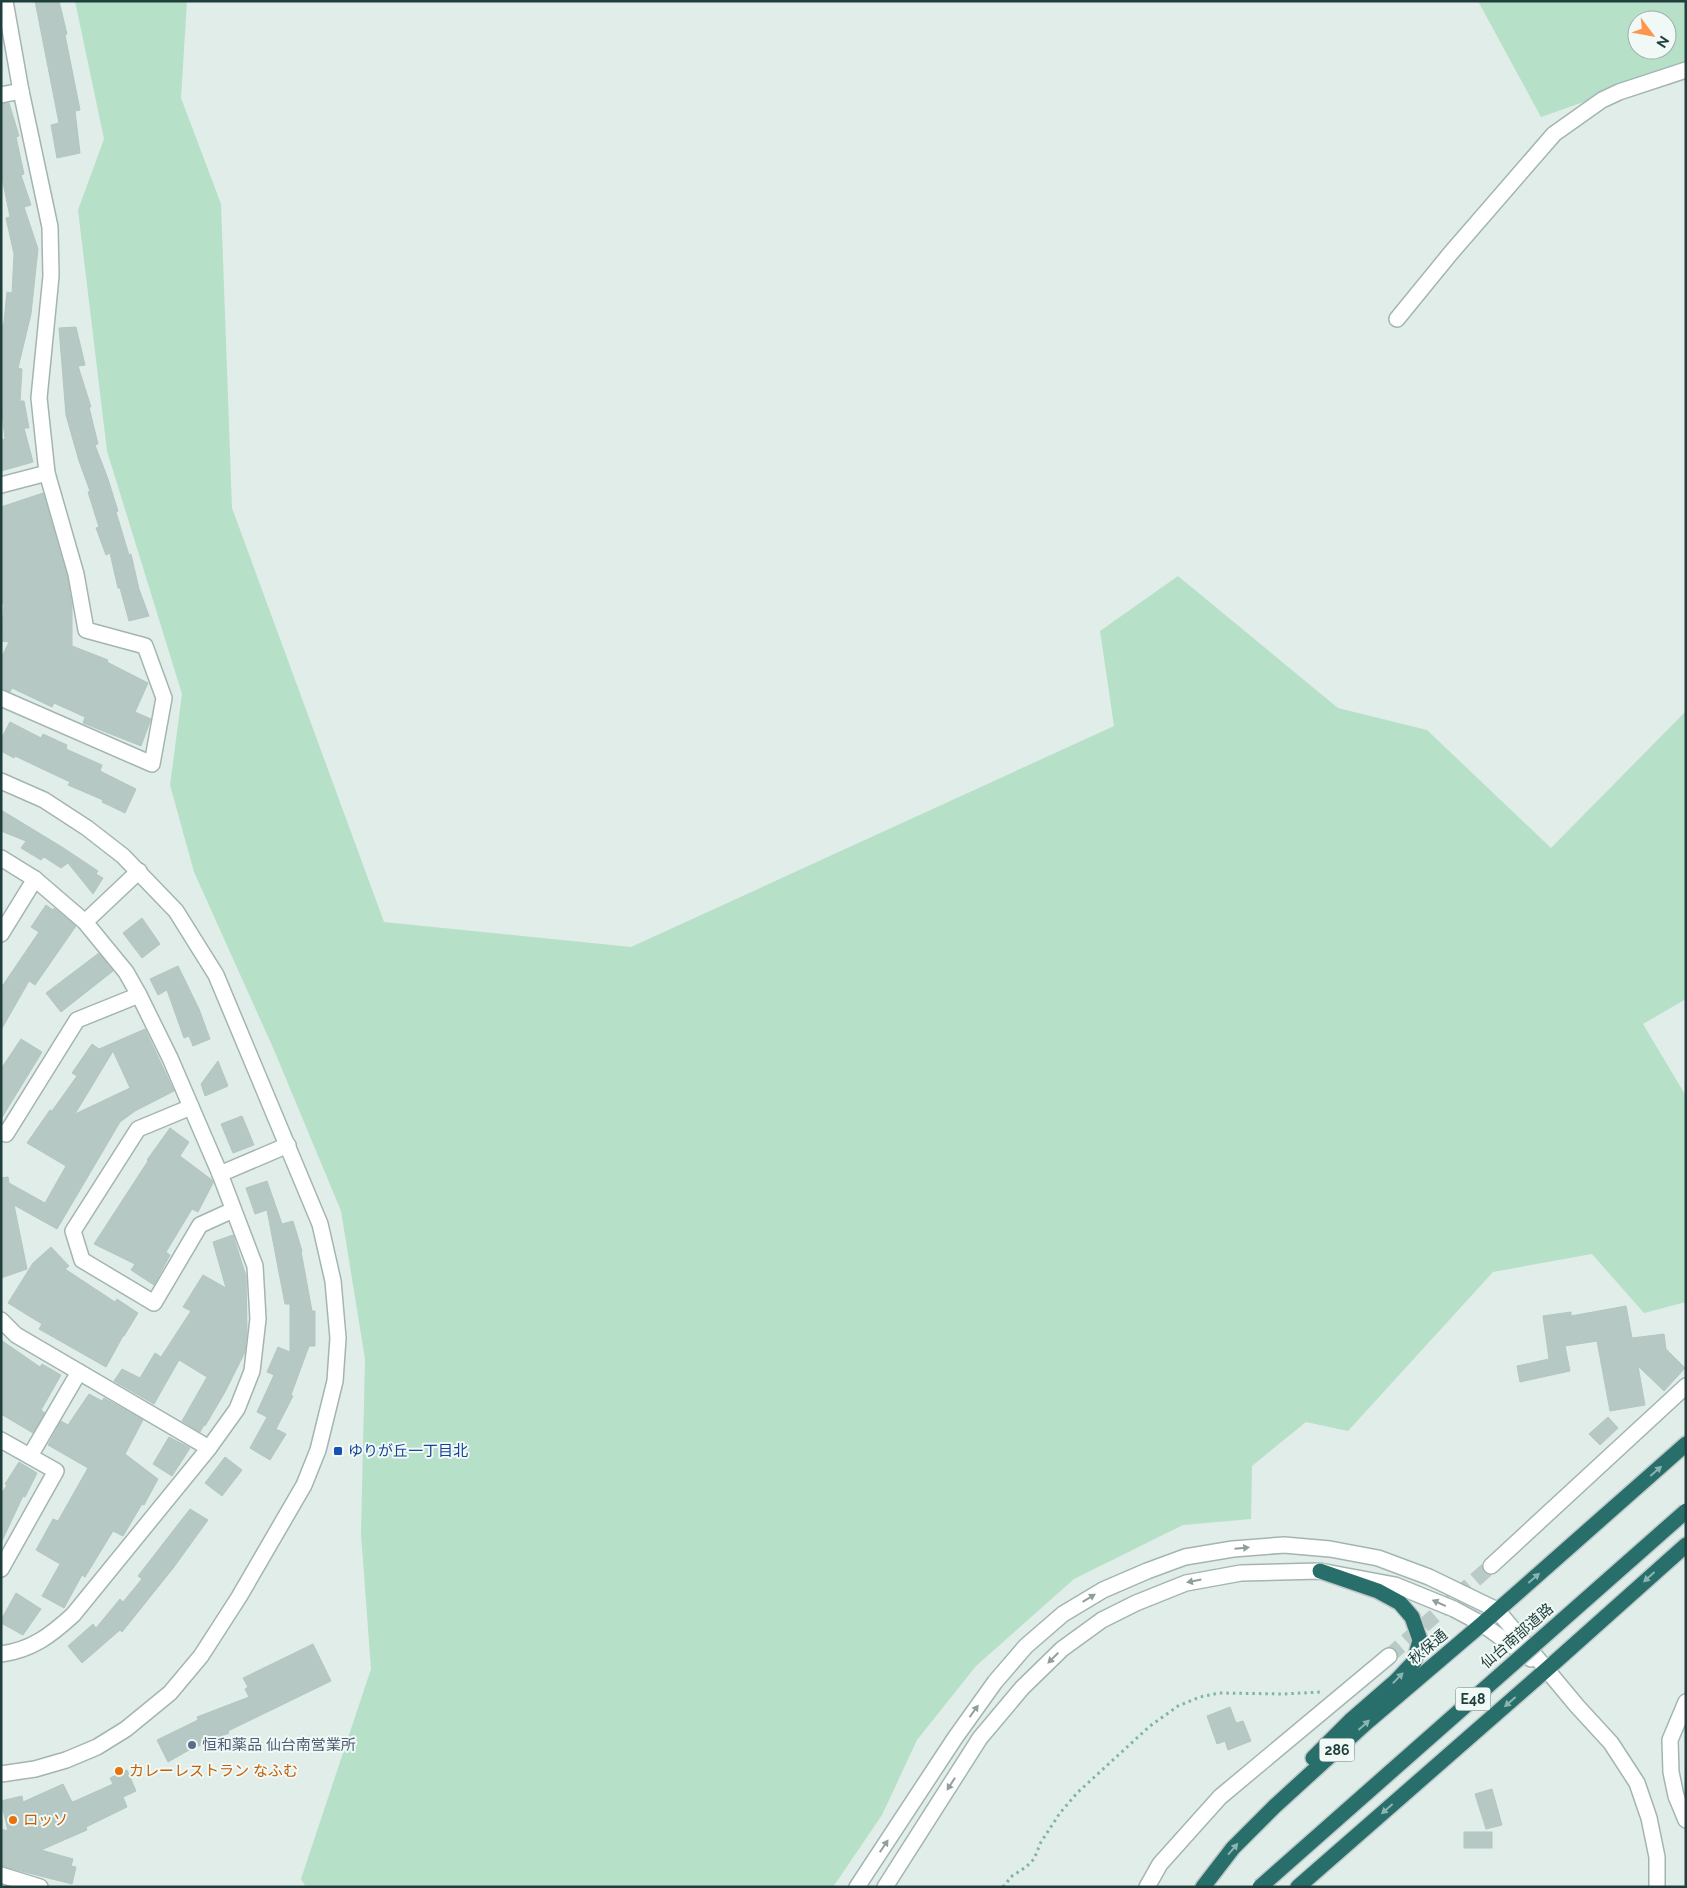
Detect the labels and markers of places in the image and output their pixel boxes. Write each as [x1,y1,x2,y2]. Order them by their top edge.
place label: ゆりが丘一丁目北 [348,1442,468,1460]
marker: ゆりが丘一丁目北 [332,1445,344,1457]
place label: 恒和薬品 仙台南営業所 [202,1736,356,1754]
marker: 恒和薬品 仙台南営業所 [186,1739,198,1751]
place label: カレーレストラン なふむ [129,1762,298,1780]
marker: カレーレストラン なふむ [113,1765,125,1777]
place label: ロッソ [23,1811,68,1829]
marker: ロッソ [7,1814,19,1826]

